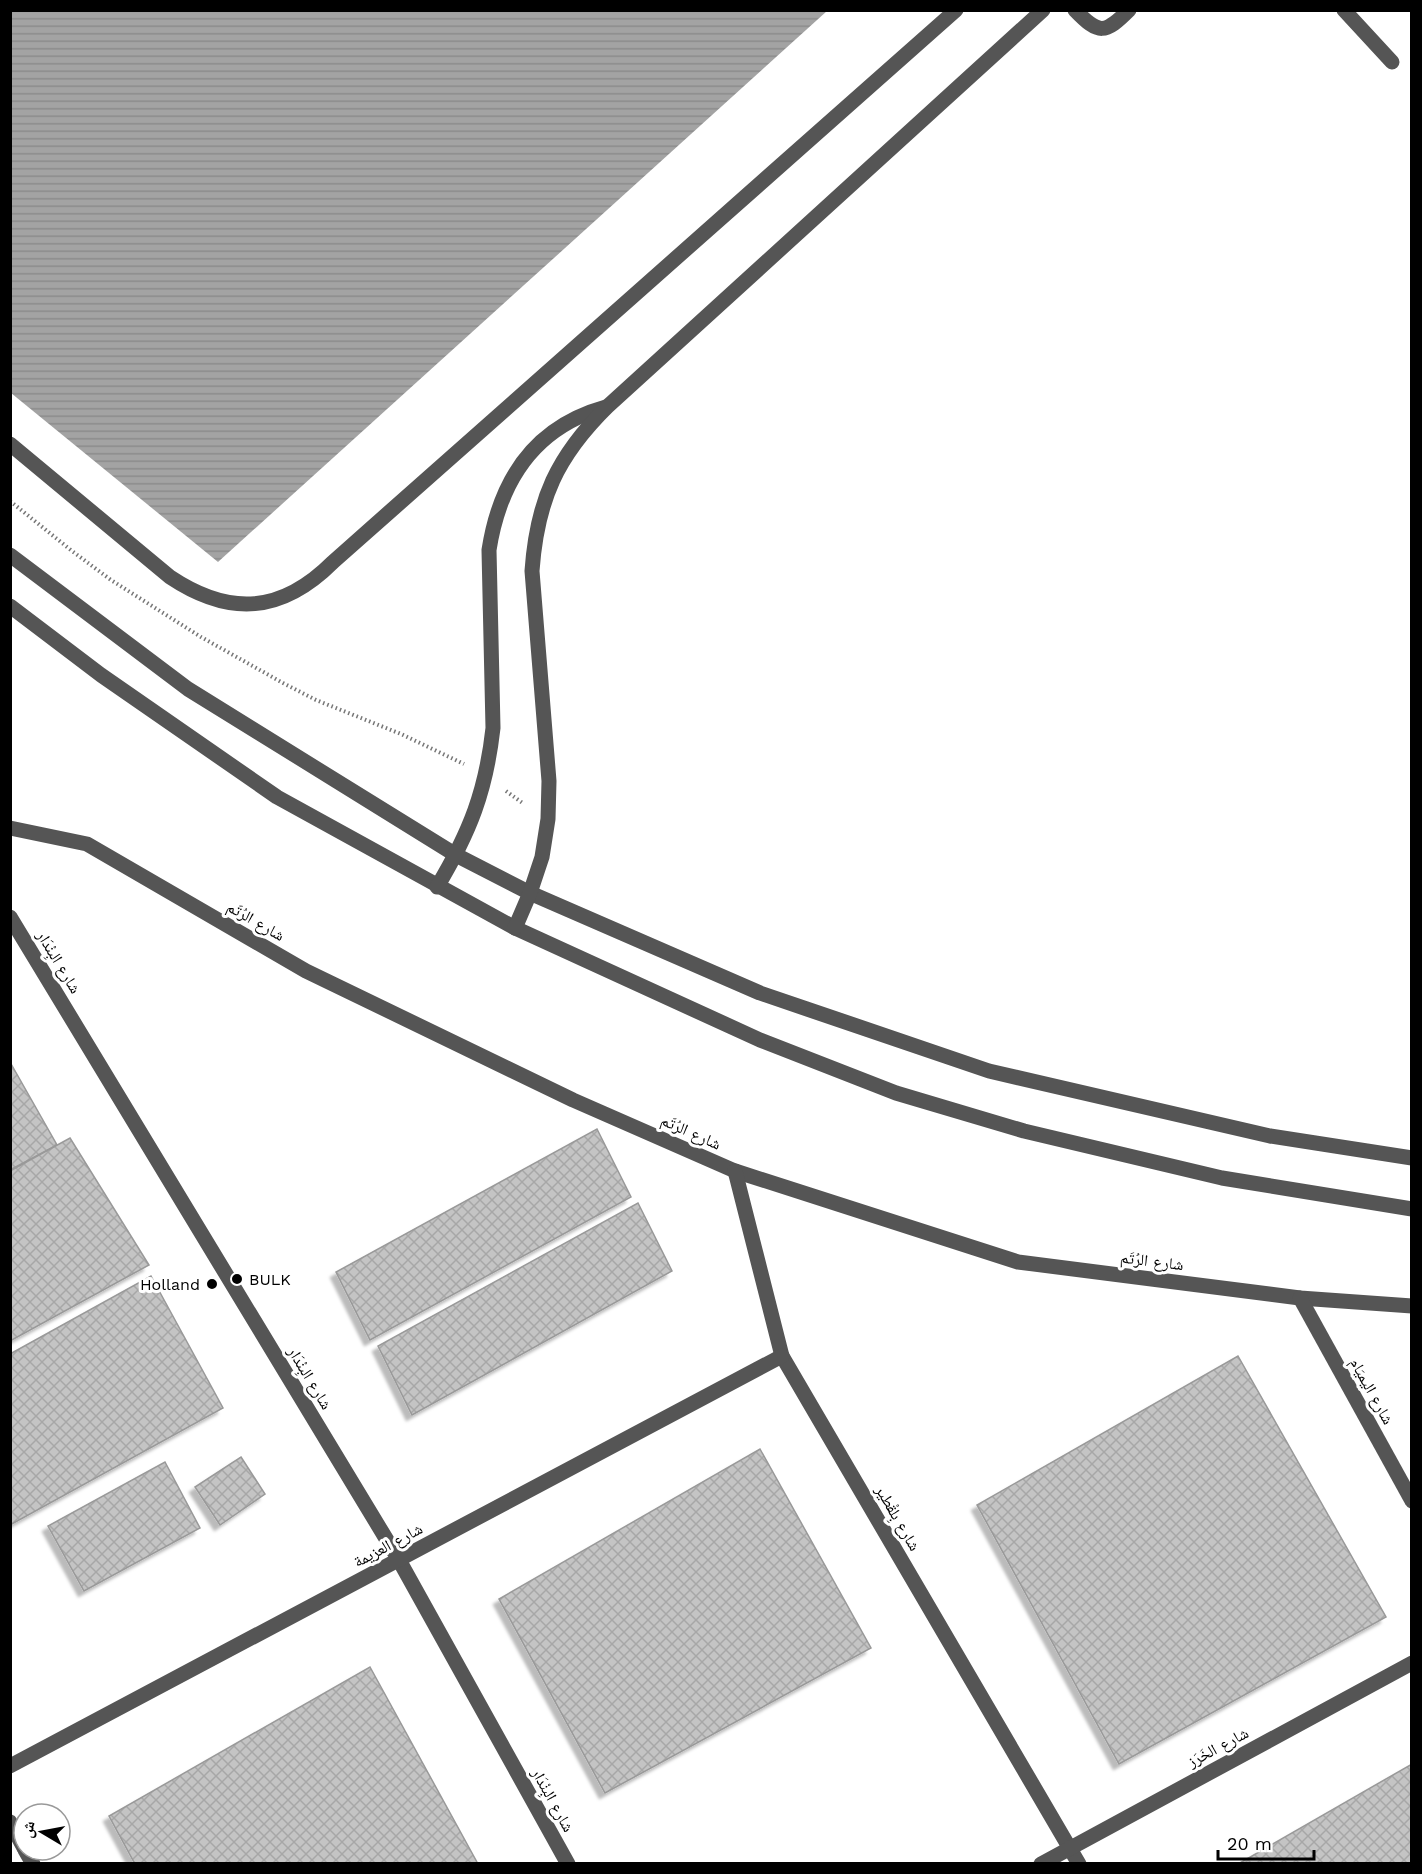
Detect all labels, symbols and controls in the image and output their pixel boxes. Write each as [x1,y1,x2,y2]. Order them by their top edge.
street label: شارع الرُتَم [223,897,288,946]
street label: شارع البِنْدَار [30,926,85,998]
street label: شارع الرُتَم [658,1110,724,1155]
street label: شارع الرُتَم [1119,1248,1185,1275]
place label: BULK [249,1270,291,1289]
marker: BULK [230,1272,244,1286]
place label: Holland [140,1275,200,1294]
marker: Holland [205,1277,219,1291]
street label: شارع البِنْدَار [281,1342,336,1414]
street label: شارع اليميَام [1345,1354,1398,1428]
street label: شارع بِلقْطير [869,1481,924,1555]
street label: شارع العزيمة [350,1519,426,1572]
street label: شارع الخَرَز [1183,1723,1252,1772]
street label: شارع البِنْدَار [525,1764,578,1836]
north arrow [12,1802,72,1862]
text: ش [17,1819,39,1839]
scale bar [1218,1823,1314,1861]
text: 20 m [1227,1833,1272,1854]

